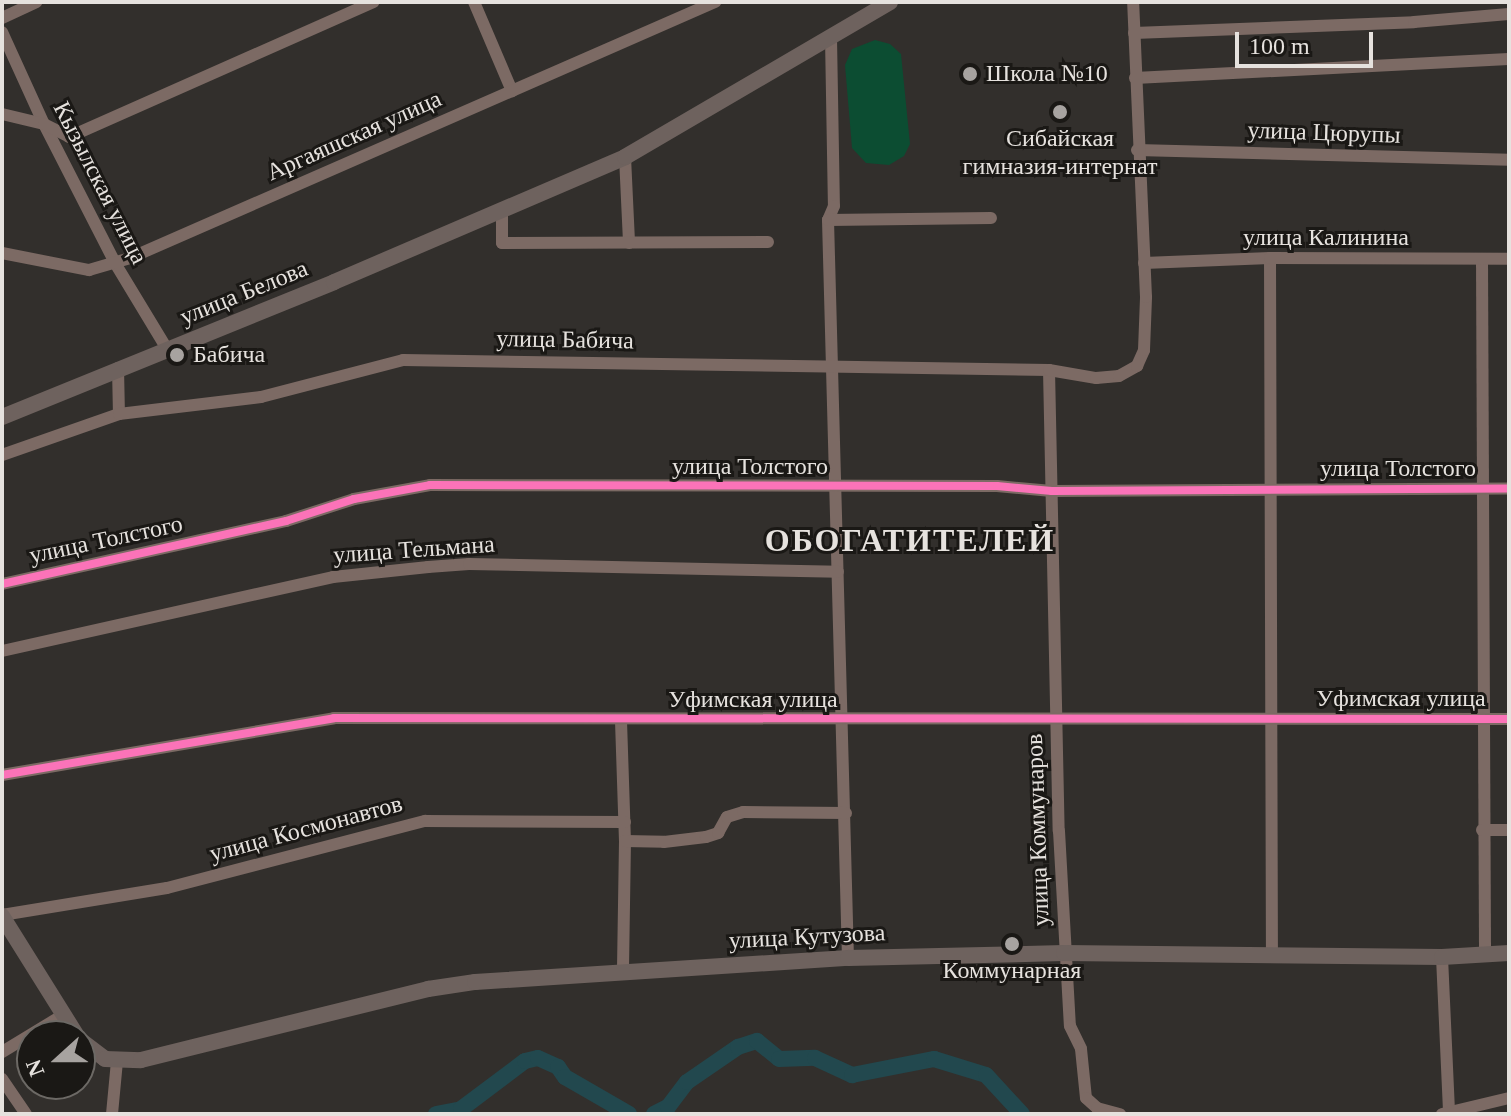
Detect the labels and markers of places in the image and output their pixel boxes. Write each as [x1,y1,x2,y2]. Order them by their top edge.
place label: Школа №10 [986,60,1108,88]
marker: Школа №10 [961,65,979,83]
marker: Сибайская гимназия-интернат [1051,103,1069,121]
place label: Сибайская гимназия-интернат [963,125,1157,181]
place label: Бабича [193,341,265,369]
marker: Бабича [168,346,186,364]
marker: Коммунарная [1003,935,1021,953]
place label: Коммунарная [943,957,1081,985]

